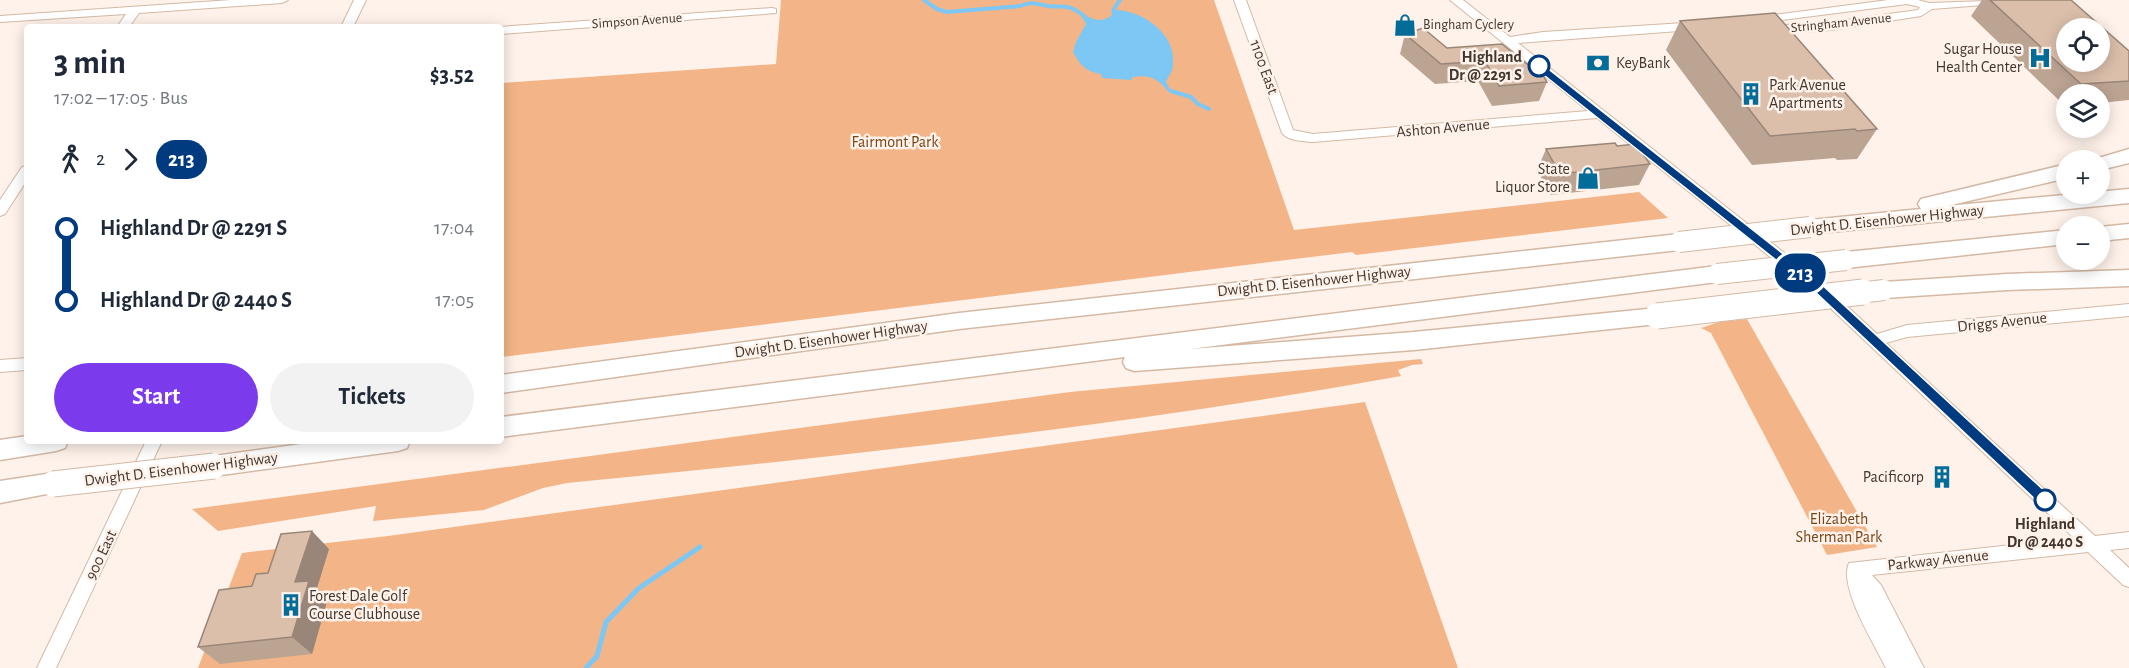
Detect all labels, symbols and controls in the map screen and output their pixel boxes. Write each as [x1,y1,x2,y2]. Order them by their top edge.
street label: Simpson Avenue [591,11,683,31]
street label: Stringham Avenue [1790,11,1892,35]
shop icon: Bingham Cyclery [1392,12,1418,38]
place label: Bingham Cyclery [1423,18,1514,32]
map controls [2056,18,2110,270]
button: locate [2056,18,2110,72]
street label: 1100 East [1247,38,1281,96]
place label: Sugar House Health Center [1936,41,2023,75]
hospital icon: Sugar House Health Center [2027,45,2053,71]
text: 3 min [54,47,126,80]
place label: Highland Dr @ 2291 S [1449,49,1523,83]
bank icon: KeyBank [1585,50,1611,76]
marker: Highland Dr @ 2291 S [1528,55,1550,77]
place label: KeyBank [1616,55,1671,72]
text: $3.52 [430,64,474,86]
place label: Park Avenue Apartments [1769,77,1846,111]
building icon: Park Avenue Apartments [1738,81,1764,107]
button: layers [2056,84,2110,138]
text: 17:02 – 17:05 · Bus [54,88,188,108]
street label: Ashton Avenue [1396,116,1490,140]
park label: Fairmont Park [851,134,939,150]
icon: walk [54,143,87,176]
icon: forward [114,143,147,176]
text: 2 [96,149,105,169]
text: 213 [168,149,195,170]
button: + [2056,150,2110,204]
place label: State Liquor Store [1495,161,1570,195]
shop icon: State Liquor Store [1575,165,1601,191]
street label: Dwight D. Eisenhower Highway [1789,202,1985,239]
button: − [2056,216,2110,270]
text: Highland Dr @ 2291 S [100,217,287,239]
text: 17:04 [434,218,474,238]
line badge: 213 [1766,254,1834,292]
street label: Dwight D. Eisenhower Highway [1216,263,1412,300]
text: 213 [1787,263,1813,284]
text: Highland Dr @ 2440 S [100,289,292,311]
text: 17:05 [435,290,474,310]
street label: Driggs Avenue [1956,309,2048,335]
street label: Dwight D. Eisenhower Highway [733,318,929,361]
button: Start [54,363,258,432]
button: Tickets [270,363,474,432]
street label: Dwight D. Eisenhower Highway [83,449,279,490]
building icon: Pacificorp [1929,464,1955,490]
place label: Pacificorp [1863,469,1924,485]
marker: Highland Dr @ 2440 S [2034,489,2056,511]
park label: Elizabeth Sherman Park [1796,511,1883,545]
place label: Highland Dr @ 2440 S [2007,516,2083,550]
street label: 900 East [83,528,119,582]
street label: Parkway Avenue [1887,547,1989,574]
place label: Forest Dale Golf Course Clubhouse [309,588,420,622]
building icon: Forest Dale Golf Course Clubhouse [278,592,304,618]

